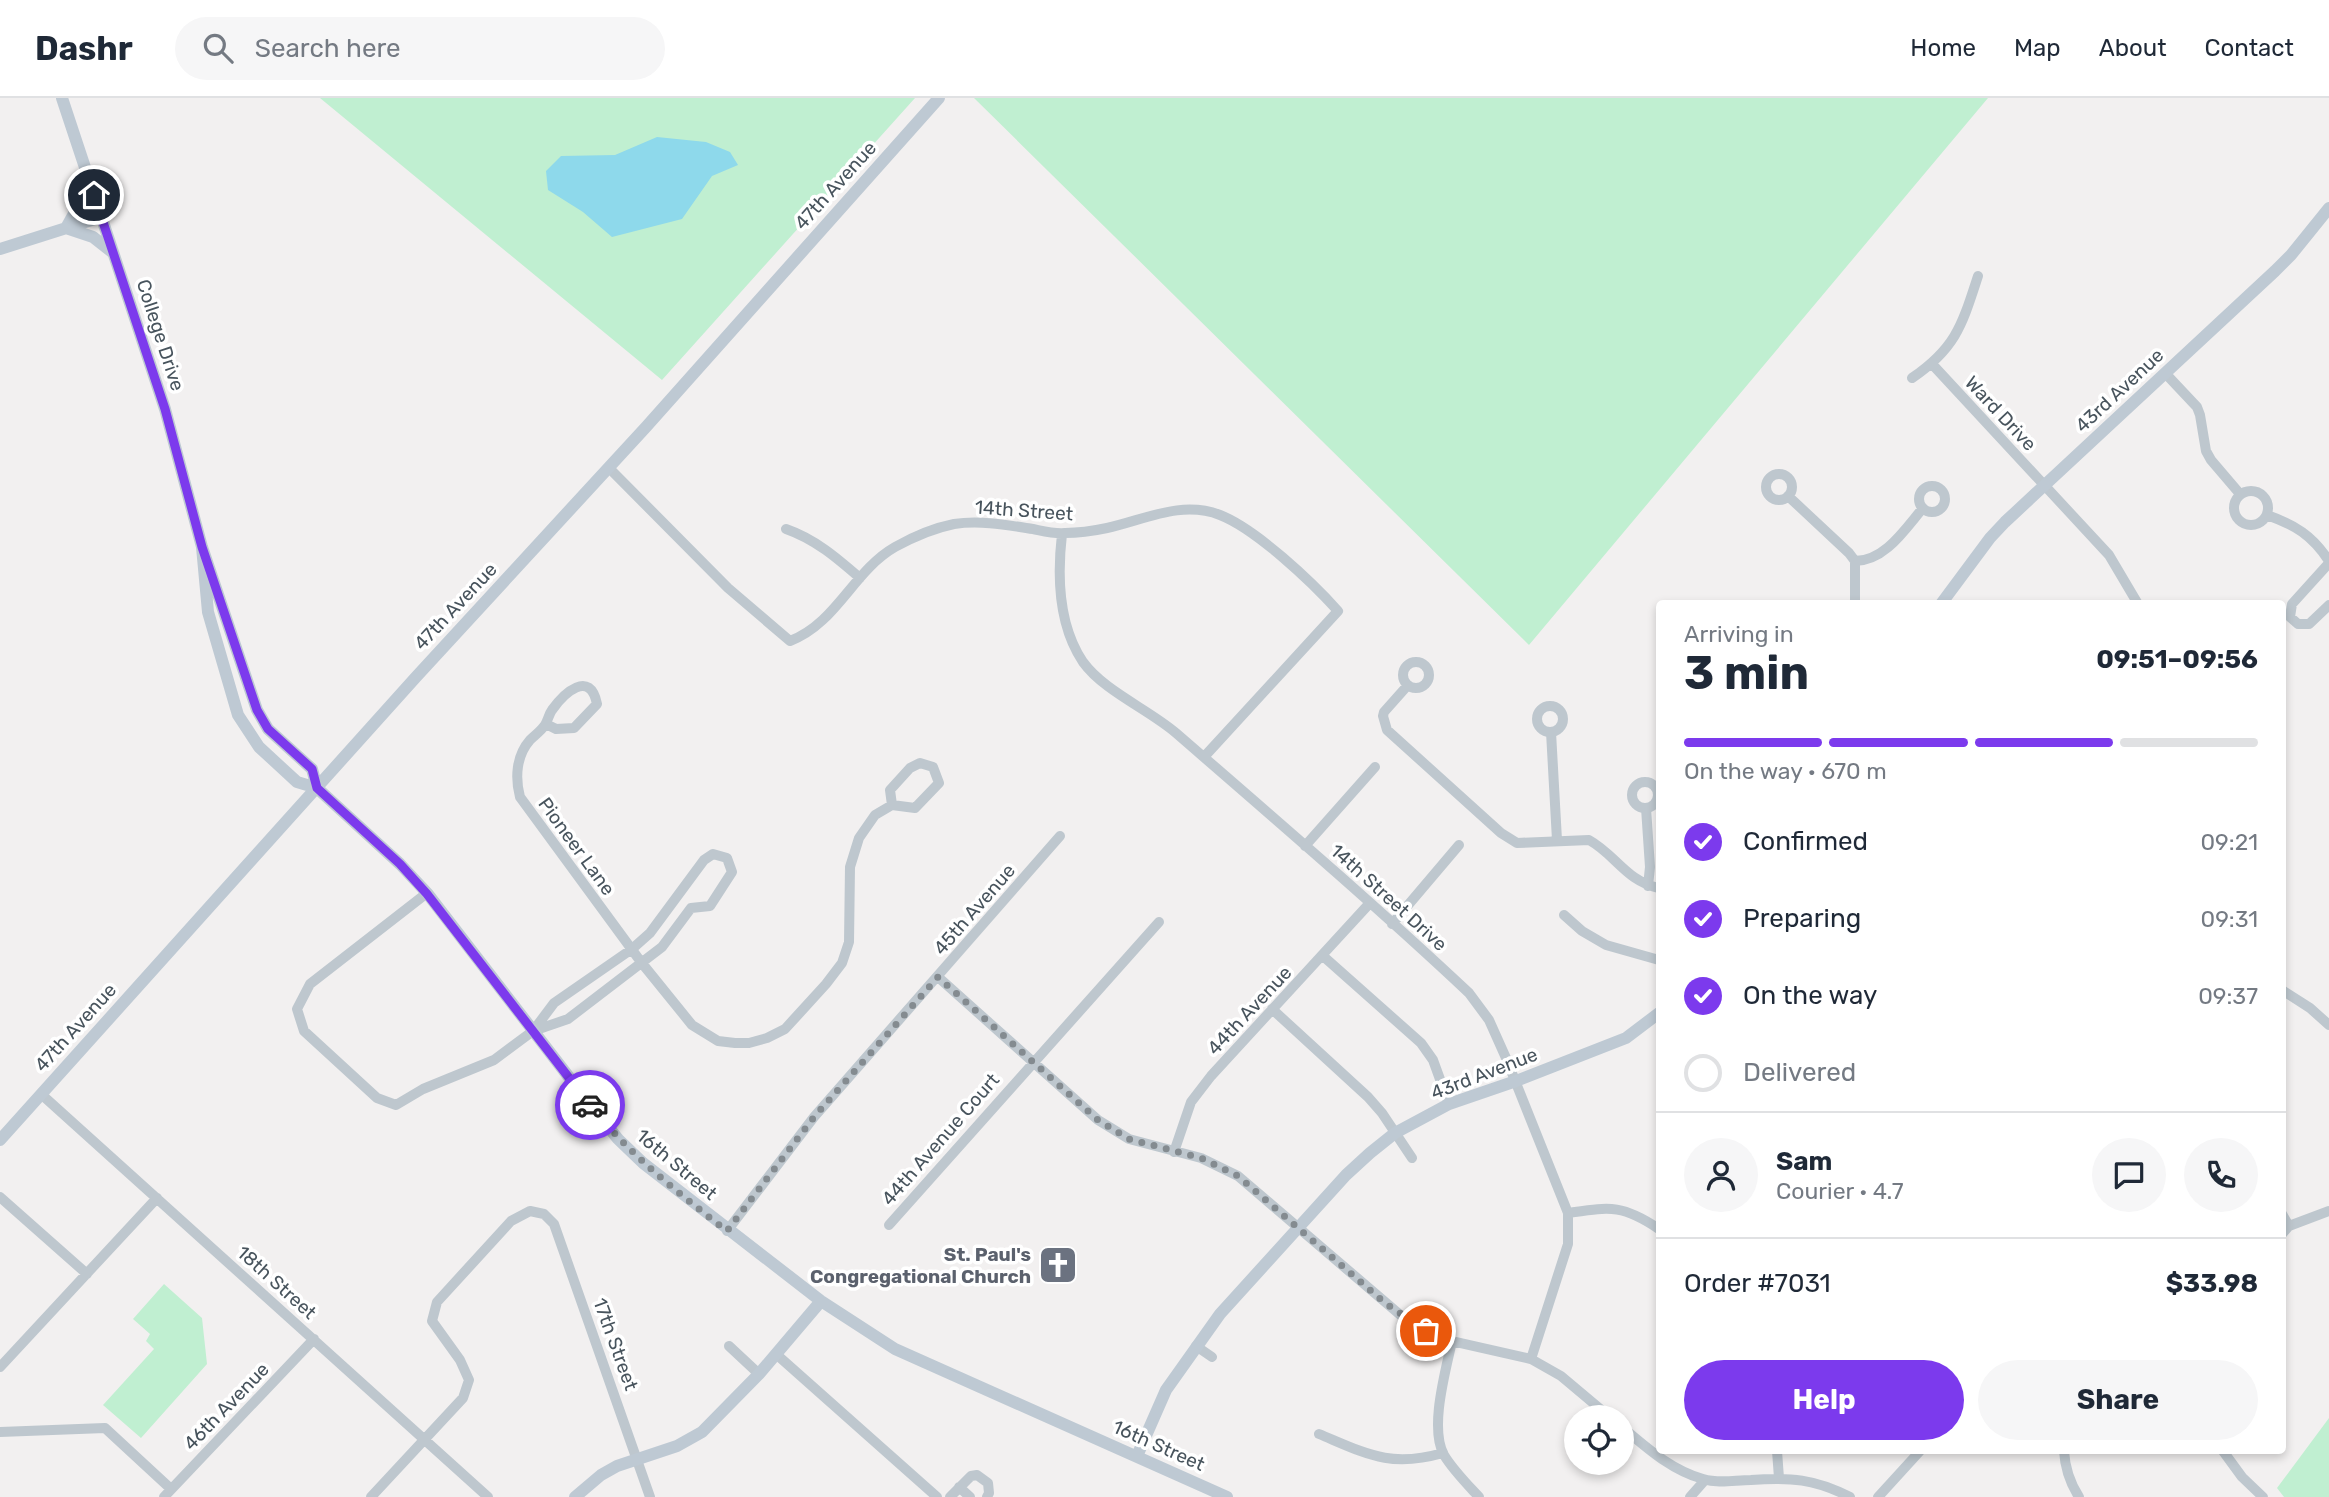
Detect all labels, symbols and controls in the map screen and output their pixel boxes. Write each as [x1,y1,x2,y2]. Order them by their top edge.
search box [175,17,665,80]
text: Dashr [35,29,133,68]
icon: search [199,29,237,67]
text: Search here [255,33,401,64]
text: Home [1910,34,1976,62]
text: Map [2014,34,2061,62]
text: About [2099,34,2167,62]
text: Contact [2205,34,2294,62]
street label: 47th Avenue [790,136,881,234]
pin [64,165,124,225]
icon: home [75,176,113,214]
street label: College Drive [132,277,189,394]
street label: 43rd Avenue [2070,344,2168,437]
street label: Ward Drive [1960,371,2041,456]
street label: 14th Street [974,496,1074,525]
street label: 47th Avenue [409,558,502,655]
text: Arriving in [1684,620,1794,648]
text: 09:51–09:56 [2096,644,2258,675]
text: 3 min [1684,646,1809,701]
text: On the way · 670 m [1684,757,1887,785]
street label: Pioneer Lane [533,793,620,900]
icon: check [1684,823,1722,861]
text: Confirmed [1743,826,1868,857]
text: 09:21 [2201,828,2258,856]
street label: 14th Street Drive [1326,839,1452,956]
street label: 45th Avenue [929,859,1020,959]
icon: check [1684,900,1722,938]
text: Preparing [1743,903,1861,934]
text: 09:31 [2201,905,2258,933]
street label: 44th Avenue [1202,961,1296,1060]
icon: check [1684,977,1722,1015]
street label: 47th Avenue [30,978,121,1076]
text: On the way [1743,980,1877,1011]
text: 09:37 [2198,982,2258,1010]
street label: 43rd Avenue [1428,1043,1541,1104]
text: Delivered [1743,1057,1856,1088]
street label: 44th Avenue Court [877,1068,1004,1210]
courier [555,1070,625,1140]
icon: car [571,1086,609,1124]
street label: 16th Street [632,1124,722,1205]
button: person [1684,1138,1758,1212]
button: chat [2092,1138,2166,1212]
button: phone [2184,1138,2258,1212]
text: Sam [1776,1146,1832,1177]
text: Courier · 4.7 [1776,1177,1903,1205]
street label: 18th Street [232,1241,321,1324]
place label: St. Paul's Congregational Church [810,1243,1031,1288]
church icon: St. Paul's Congregational Church [1037,1244,1079,1286]
text: Order #7031 [1684,1268,1831,1299]
text: $33.98 [2166,1268,2258,1299]
street label: 17th Street [588,1295,643,1394]
pin [1396,1301,1456,1361]
icon: bag [1407,1312,1445,1350]
street label: 46th Avenue [179,1358,274,1455]
button: Help [1684,1360,1964,1440]
button: Share [1978,1360,2258,1440]
map controls [1564,1405,1634,1475]
button: locate [1564,1405,1634,1475]
street label: 16th Street [1109,1415,1209,1476]

